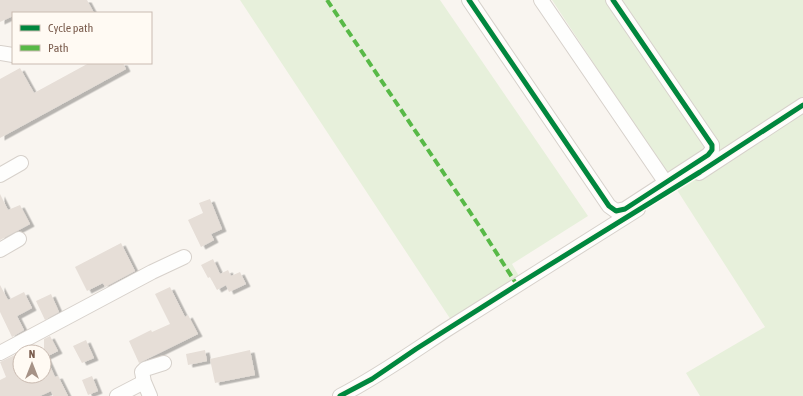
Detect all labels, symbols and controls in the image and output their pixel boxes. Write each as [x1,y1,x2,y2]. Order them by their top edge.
legend [12,12,152,64]
text: Cycle path [48,21,93,35]
text: Path [48,41,69,55]
north arrow [12,344,52,384]
text: N [29,348,35,360]

